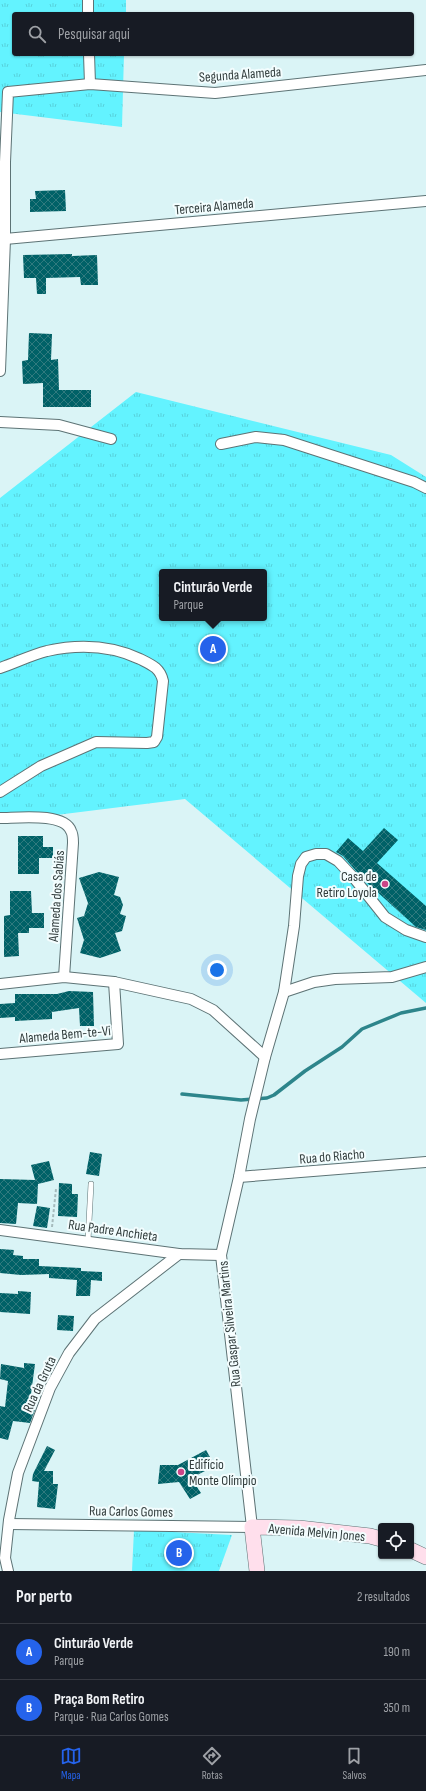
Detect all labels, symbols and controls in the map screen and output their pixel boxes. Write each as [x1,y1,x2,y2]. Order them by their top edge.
search box [12,12,414,56]
icon: search [26,23,48,45]
text: Pesquisar aqui [58,25,130,44]
street label: Segunda Alameda [198,63,282,86]
street label: Terceira Alameda [174,195,254,218]
popup [159,569,267,621]
text: Cinturão Verde [173,578,253,597]
text: Parque [173,597,203,613]
pin: A [200,634,226,664]
street label: Alameda dos Sabiás [45,850,68,943]
place label: Casa de Retiro Loyola [317,868,377,901]
marker: Casa de Retiro Loyola [380,879,390,889]
your location [207,960,227,980]
street label: Alameda Bem-te-Vi [18,1022,111,1047]
street label: Rua do Riacho [299,1145,366,1168]
street label: Rua Padre Anchieta [67,1216,159,1245]
street label: Rua Gaspar Silveira Martins [214,1260,245,1388]
street label: Rua da Gruta [19,1353,60,1415]
place label: Edifício Monte Olímpio [189,1456,257,1489]
marker: Edifício Monte Olímpio [176,1467,186,1477]
street label: Rua Carlos Gomes [89,1502,173,1521]
street label: Avenida Melvin Jones [267,1520,366,1545]
map controls [378,1523,414,1559]
button: locate [378,1523,414,1559]
pin: B [166,1538,192,1568]
text: Por perto [16,1587,72,1607]
text: 2 resultados [357,1589,410,1605]
text: Cinturão Verde [54,1634,133,1653]
text: A [26,1644,32,1660]
text: 190 m [383,1644,410,1660]
text: Parque [54,1653,84,1669]
text: Praça Bom Retiro [54,1690,145,1709]
text: B [26,1700,32,1716]
text: 350 m [383,1700,410,1716]
text: Parque · Rua Carlos Gomes [54,1709,169,1725]
tab: Mapa [60,1745,82,1782]
tab: Rotas [201,1745,223,1782]
tab: Salvos [343,1745,366,1782]

